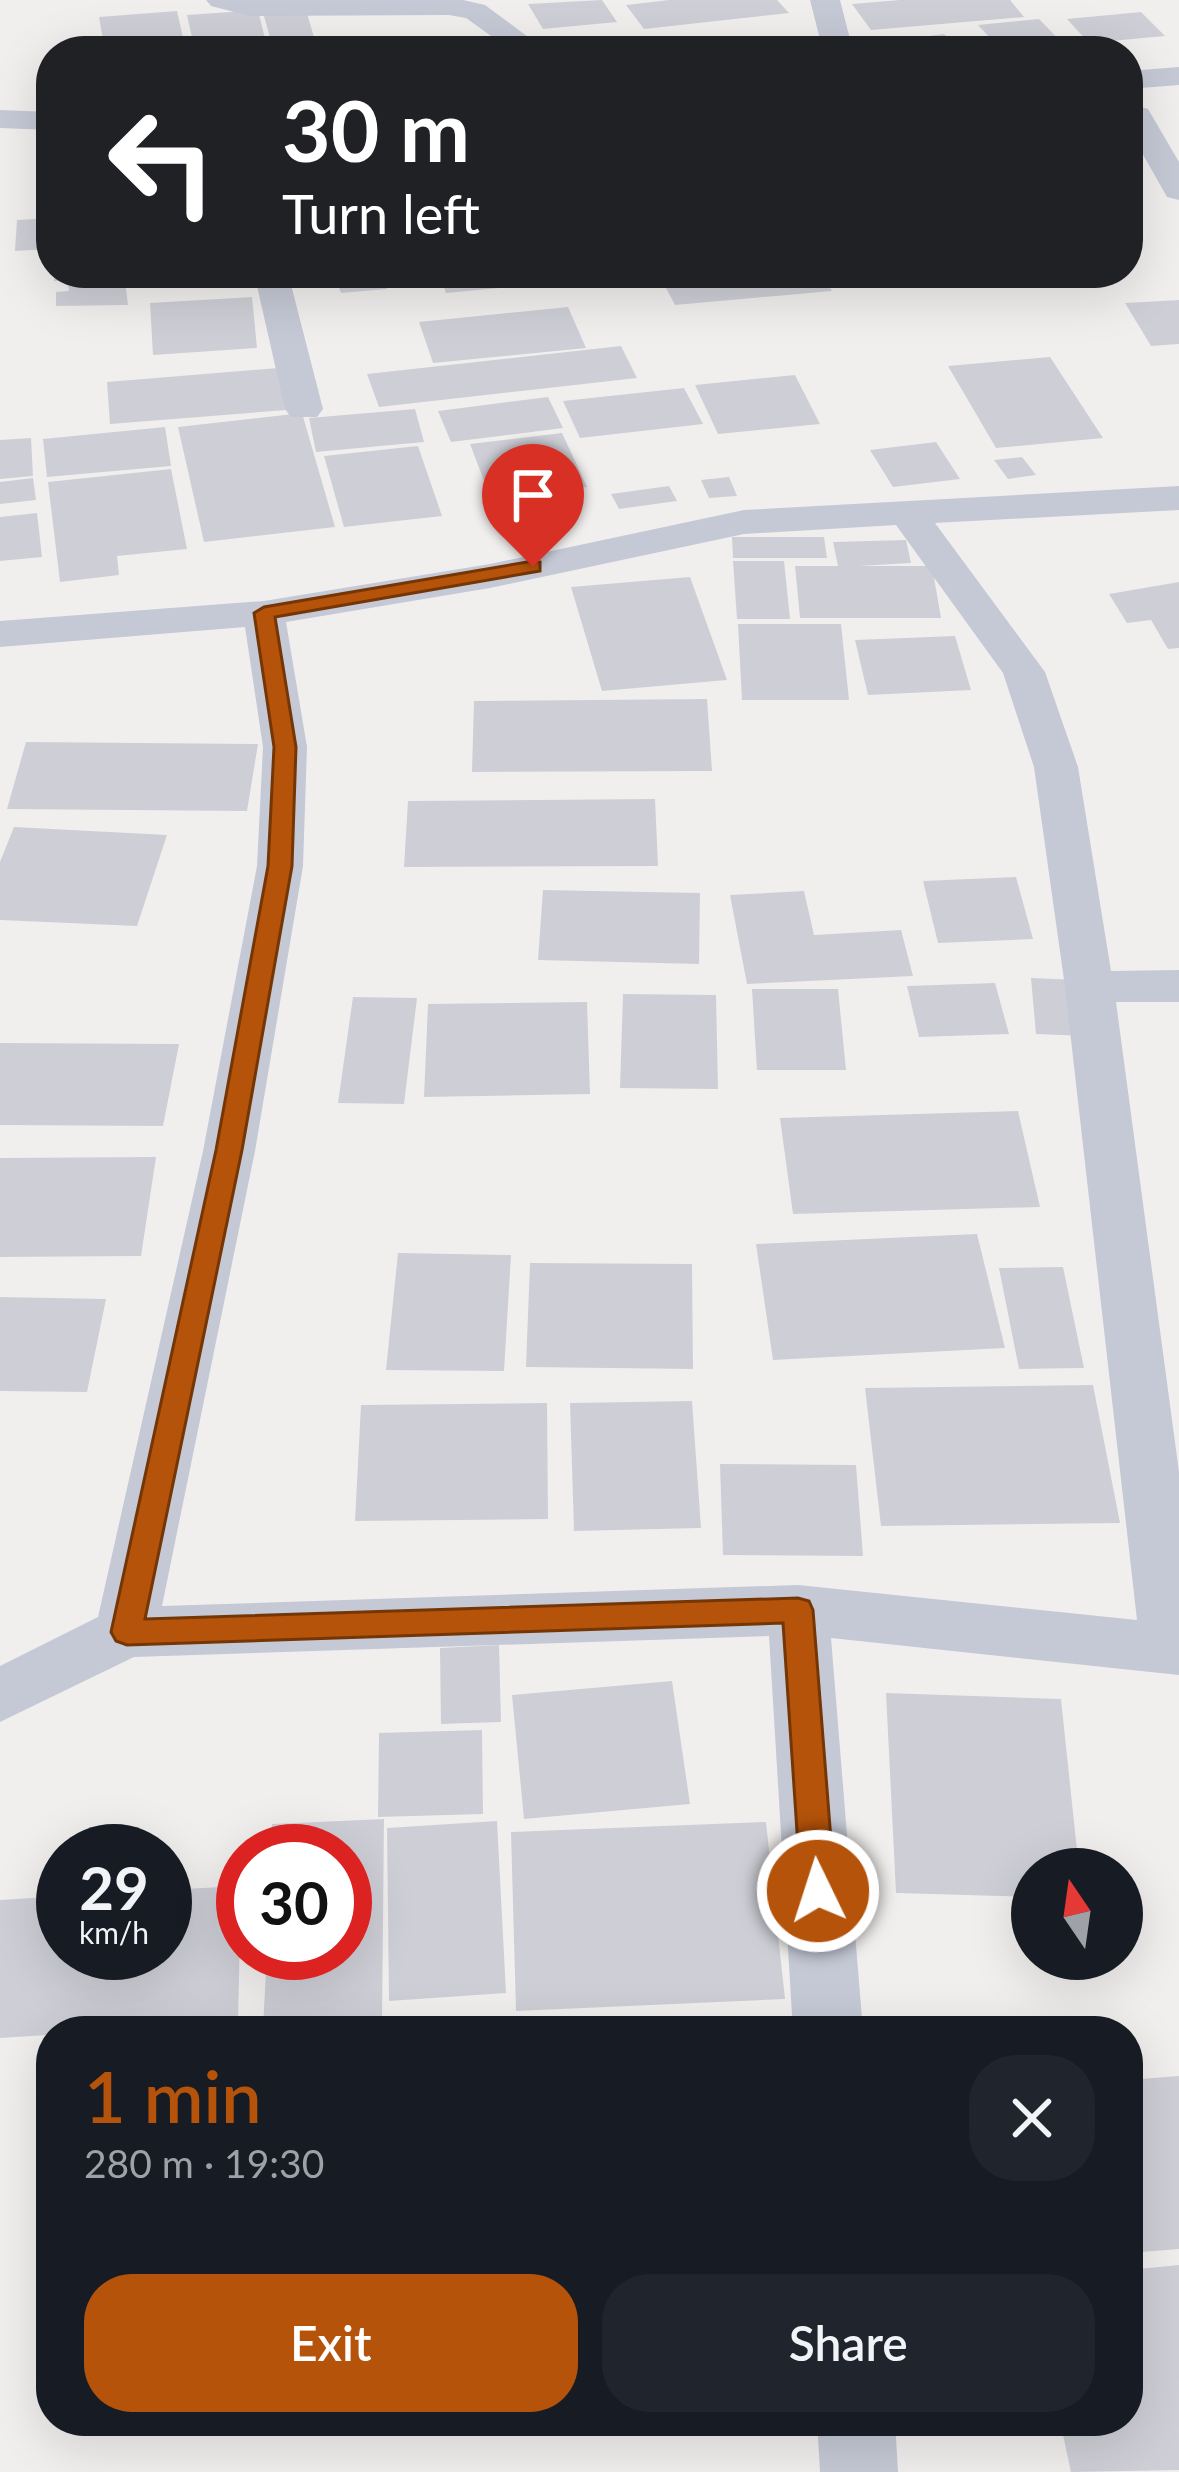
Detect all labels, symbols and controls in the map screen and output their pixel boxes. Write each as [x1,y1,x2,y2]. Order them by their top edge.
text: 30 m [282,79,470,180]
icon: left [84,84,240,240]
text: Turn left [282,181,480,246]
pin [482,444,584,567]
icon: arrive [500,462,566,528]
speed limit sign: 30 [216,1824,372,1980]
position arrow [755,1828,881,1954]
north arrow [1011,1848,1143,1980]
map controls [1011,1848,1143,1980]
text: 29 [79,1851,149,1923]
text: km/h [79,1914,149,1950]
text: 1 min [84,2052,262,2138]
button: close [969,2055,1095,2181]
text: 280 m · 19:30 [84,2140,324,2186]
button: Exit [84,2274,578,2412]
button: Share [602,2274,1095,2412]

